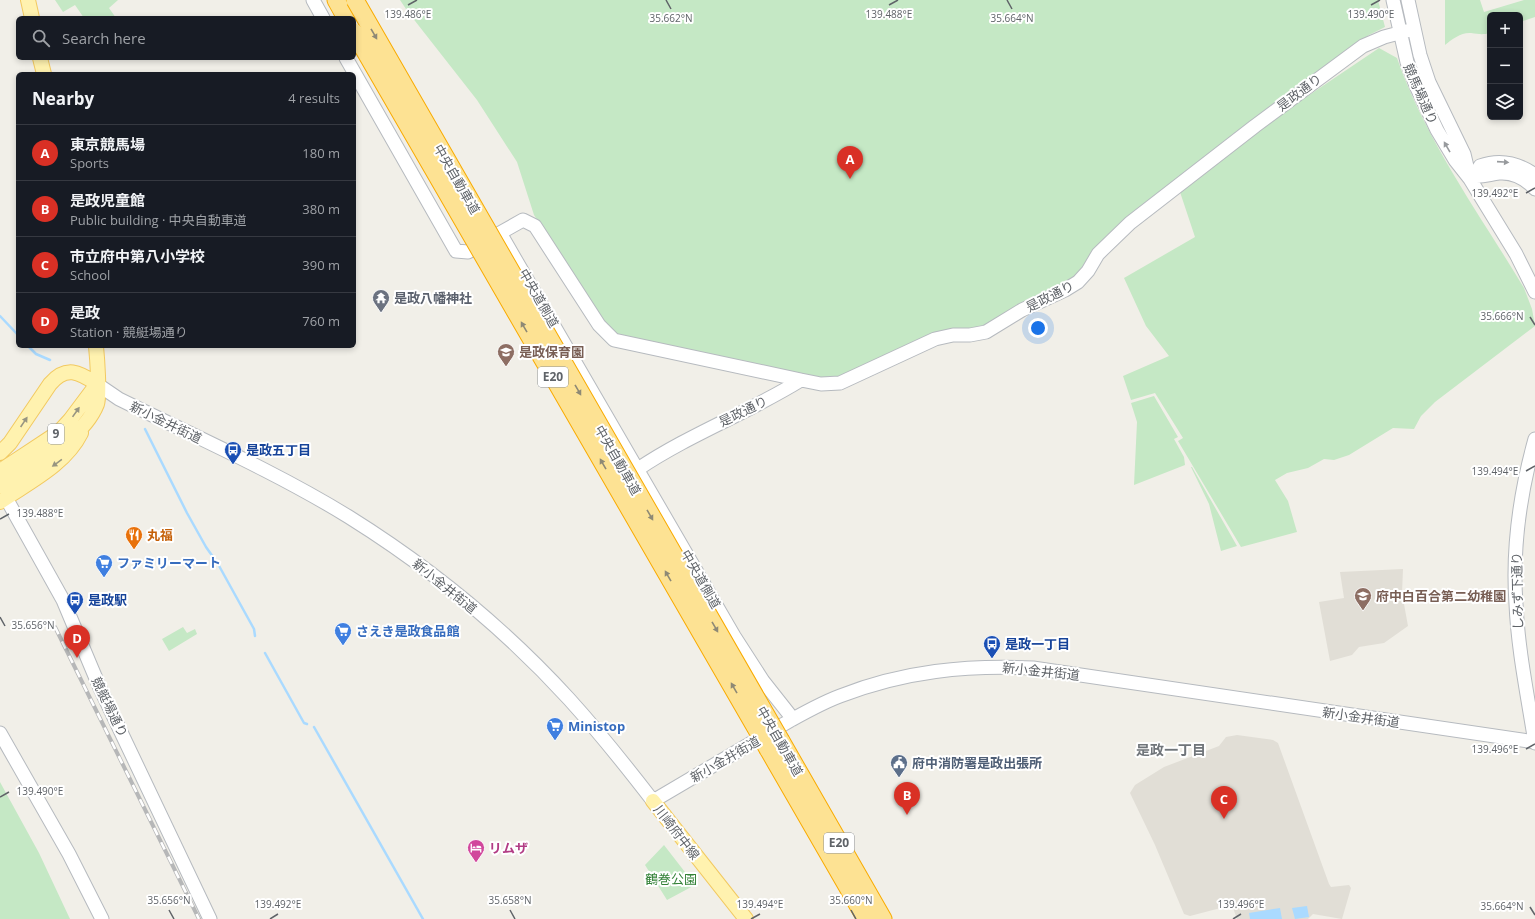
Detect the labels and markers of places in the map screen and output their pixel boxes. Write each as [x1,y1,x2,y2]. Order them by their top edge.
pin: A [837,146,863,179]
temple icon: 是政八幡神社 [371,288,391,313]
place label: 是政八幡神社 [394,289,472,307]
school or university icon: 是政保育園 [496,342,516,367]
place label: 是政保育園 [519,343,584,361]
bus stop icon: 是政五丁目 [223,440,243,465]
place label: 是政五丁目 [246,441,311,459]
restaurant icon: 丸福 [124,525,144,550]
place label: 丸福 [147,526,173,544]
supermarket icon: ファミリーマート [94,553,114,578]
place label: ファミリーマート [117,554,221,572]
school or university icon: 府中白百合第二幼稚園 [1353,586,1373,611]
place label: 府中白百合第二幼稚園 [1376,587,1506,605]
bus stop icon: 是政駅 [65,590,85,615]
place label: 是政駅 [88,591,127,609]
supermarket icon: さえき是政食品館 [333,621,353,646]
place label: さえき是政食品館 [356,622,460,640]
pin: D [64,625,90,658]
bus stop icon: 是政一丁目 [982,634,1002,659]
place label: 是政一丁目 [1005,635,1070,653]
supermarket icon: Ministop [545,716,565,741]
place label: Ministop [568,717,625,735]
public building icon: 府中消防署是政出張所 [889,753,909,778]
place label: 府中消防署是政出張所 [912,754,1042,772]
pin: B [894,782,920,815]
pin: C [1211,786,1237,819]
hotel icon: リムザ [466,838,486,863]
place label: リムザ [489,839,528,857]

